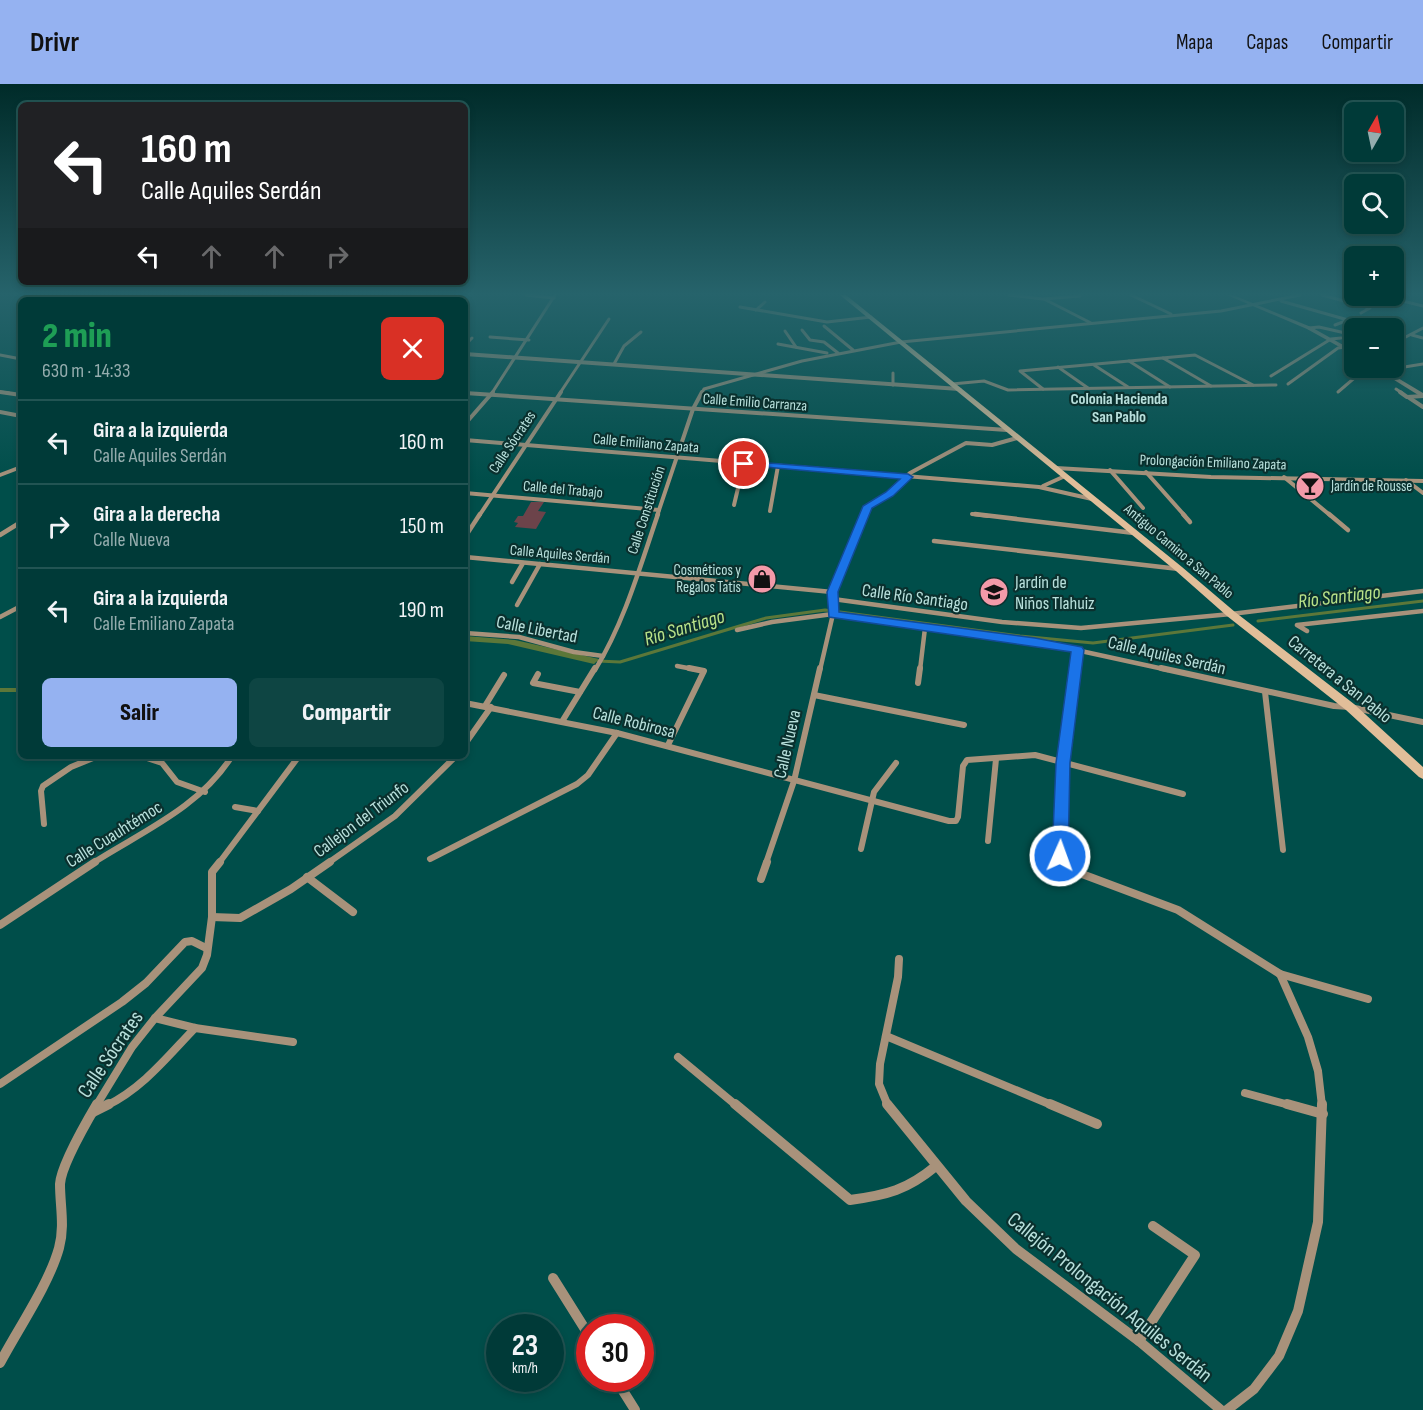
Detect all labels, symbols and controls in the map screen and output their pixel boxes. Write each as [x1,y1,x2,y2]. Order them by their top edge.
text: Drivr [30,26,79,59]
text: Mapa [1176,30,1213,55]
text: Capas [1246,30,1288,55]
text: Compartir [1321,30,1393,55]
north arrow [1344,102,1404,162]
map controls [1344,102,1404,378]
text: 160 m [141,124,232,175]
icon: left [42,126,120,204]
button: search [1344,174,1404,234]
text: Calle Aquiles Serdán [141,175,322,207]
icon: left [132,240,165,273]
icon: ahead [195,240,228,273]
icon: ahead [258,240,291,273]
icon: right [321,240,354,273]
button: + [1344,246,1404,306]
text: 2 min [42,315,112,358]
button: close [381,317,444,380]
button: − [1344,318,1404,378]
text: 630 m · 14:33 [42,359,130,383]
street label: Calle Emilio Carranza [702,389,808,416]
district label: Colonia Hacienda San Pablo [1070,390,1168,427]
street label: Calle Sócrates [485,408,540,477]
text: Gira a la izquierda [93,417,228,444]
icon: left [42,426,75,459]
text: 160 m [399,429,444,456]
street label: Calle Emiliano Zapata [592,429,700,458]
pin [718,438,769,489]
text: Calle Aquiles Serdán [93,444,227,468]
icon: arrive [727,447,760,480]
street label: Prolongación Emiliano Zapata [1139,450,1287,475]
street label: Calle Constitución [623,464,670,557]
bar icon: Jardín de Rousse [1294,470,1326,502]
street label: Calle del Trabajo [522,477,604,502]
place label: Jardín de Rousse [1330,477,1412,496]
street label: Antiguo Camino a San Pablo [1119,499,1238,603]
text: Gira a la derecha [93,501,220,528]
icon: right [42,510,75,543]
text: 150 m [400,513,444,540]
text: Calle Nueva [93,528,170,552]
street label: Calle Aquiles Serdán [509,541,611,568]
place label: Cosméticos y Regalos Tatis [674,561,741,597]
shop icon: Cosméticos y Regalos Tatis [746,563,778,595]
place label: Jardín de Niños Tlahuiz [1014,572,1095,614]
school or university icon: Jardín de Niños Tlahuiz [978,576,1010,608]
street label: Calle Río Santiago [861,580,969,615]
water label: Río Santiago [1297,580,1382,614]
text: Gira a la izquierda [93,585,228,612]
icon: left [42,594,75,627]
text: 190 m [399,597,444,624]
water label: Río Santiago [641,604,727,652]
street label: Calle Libertad [495,611,579,648]
text: Calle Emiliano Zapata [93,612,235,636]
street label: Carretera a San Pablo [1284,631,1396,728]
street label: Calle Aquiles Serdán [1106,632,1228,679]
button: Salir [42,678,237,747]
button: Compartir [249,678,444,747]
street label: Calle Robirosa [590,702,677,743]
street label: Calle Nueva [769,708,806,780]
street label: Callejon del Triunfo [310,777,413,862]
street label: Calle Cuauhtémoc [62,797,166,872]
position arrow [1028,824,1092,888]
street label: Calle Sócrates [72,1006,149,1103]
street label: Callejón Prolongación Aquiles Serdán [1002,1207,1217,1388]
speed limit sign: 30 [576,1314,654,1392]
text: 23 [512,1328,538,1364]
text: km/h [512,1359,538,1378]

